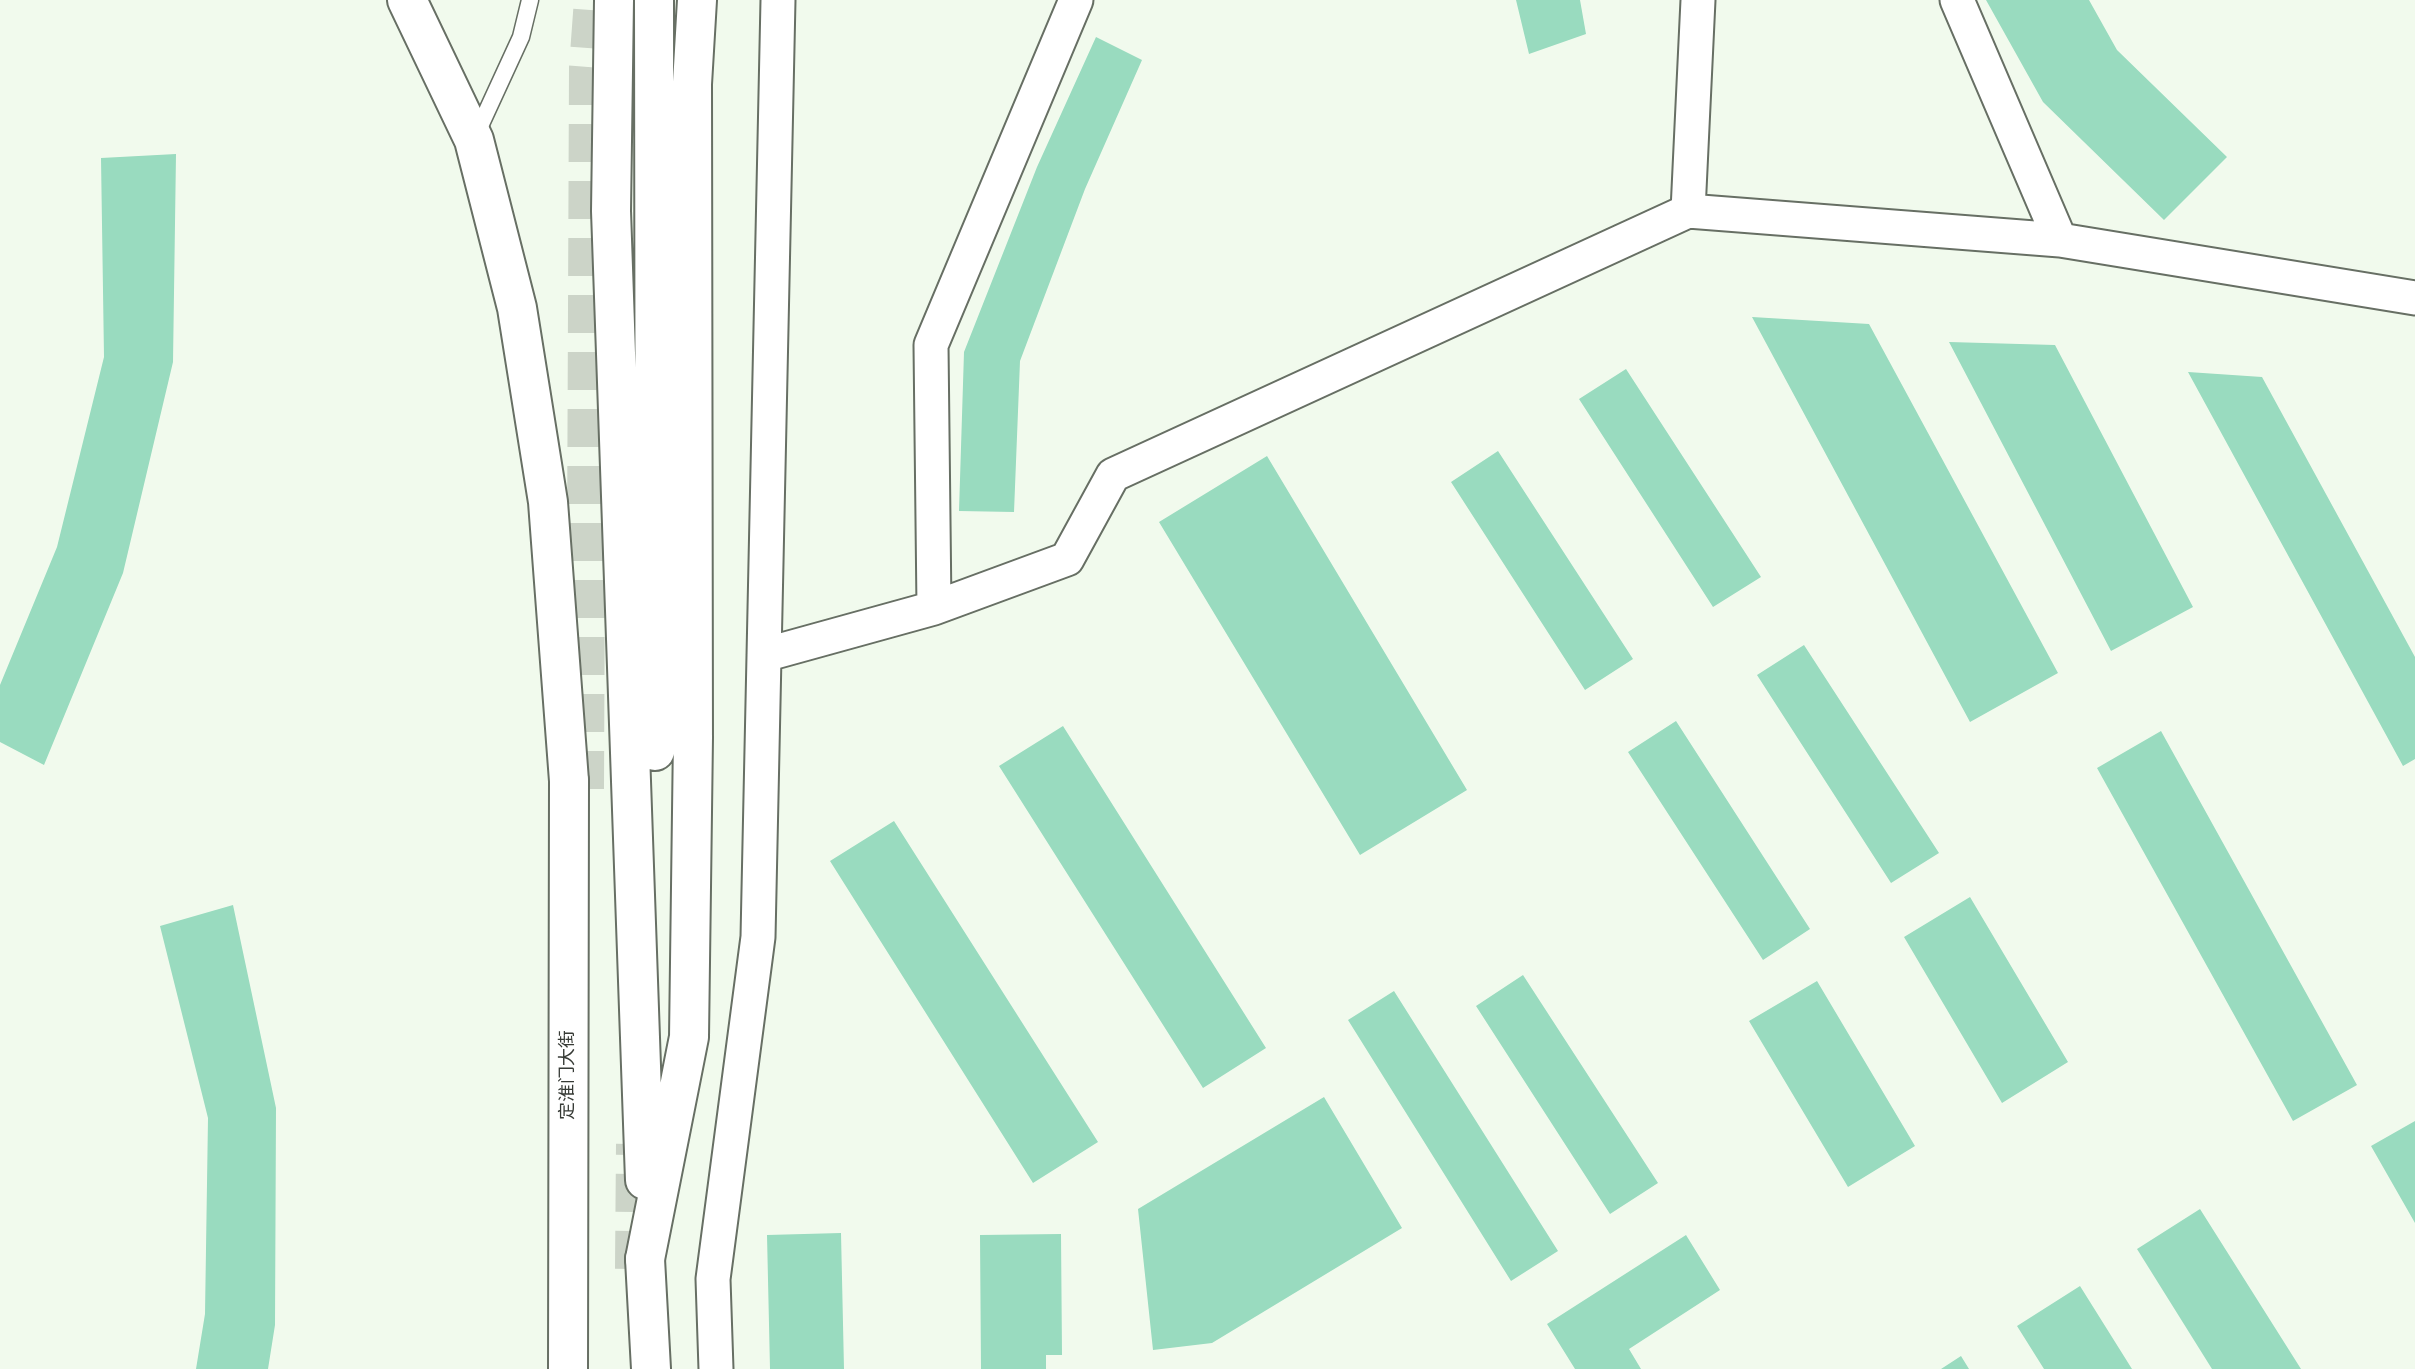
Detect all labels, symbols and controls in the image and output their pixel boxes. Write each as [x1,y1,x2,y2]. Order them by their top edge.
street label: 定淮门大街 [557,1030,579,1120]

